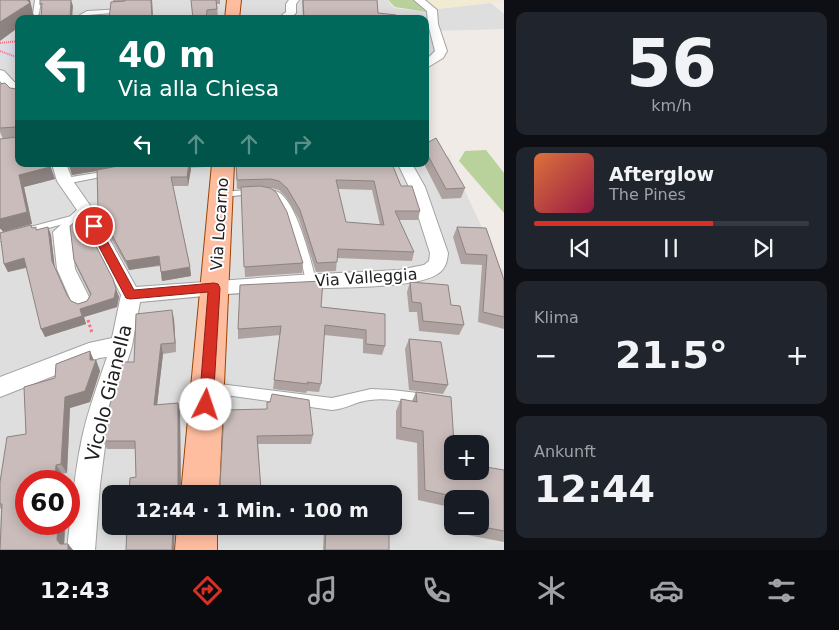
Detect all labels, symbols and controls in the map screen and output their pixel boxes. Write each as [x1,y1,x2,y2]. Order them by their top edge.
text: 56 [626,26,717,101]
icon: left [35,35,100,100]
text: 40 m [118,35,215,75]
text: Via alla Chiesa [118,76,279,101]
text: km/h [651,96,692,115]
icon: left [129,130,157,158]
icon: ahead [182,130,210,158]
icon: ahead [235,130,263,158]
icon: right [288,130,316,158]
text: Afterglow [609,163,714,185]
street label: Via Locarno [207,177,232,271]
text: The Pines [609,185,686,204]
pin [73,205,115,247]
icon: arrive [80,212,108,240]
icon: previous [566,234,594,262]
icon: pause [657,234,685,262]
icon: next [749,234,777,262]
street label: Via Valleggia [314,264,418,291]
text: Klima [534,308,579,327]
street label: Vicolo Gianella [80,322,136,464]
text: 21.5° [615,333,728,377]
text: − [534,339,557,372]
text: + [786,339,809,372]
position arrow [179,378,231,430]
map controls [444,435,489,535]
button: + [444,435,489,480]
text: Ankunft [534,442,596,461]
text: 12:44 [534,467,655,511]
speed limit sign: 60 [15,470,80,535]
button: − [444,490,489,535]
text: 12:44 · 1 Min. · 100 m [135,499,369,521]
icon: directions [190,573,225,608]
icon: music [305,573,340,608]
icon: phone [419,573,454,608]
icon: climate [534,573,569,608]
icon: car [649,573,684,608]
icon: filters [764,573,799,608]
text: 12:43 [40,578,110,603]

